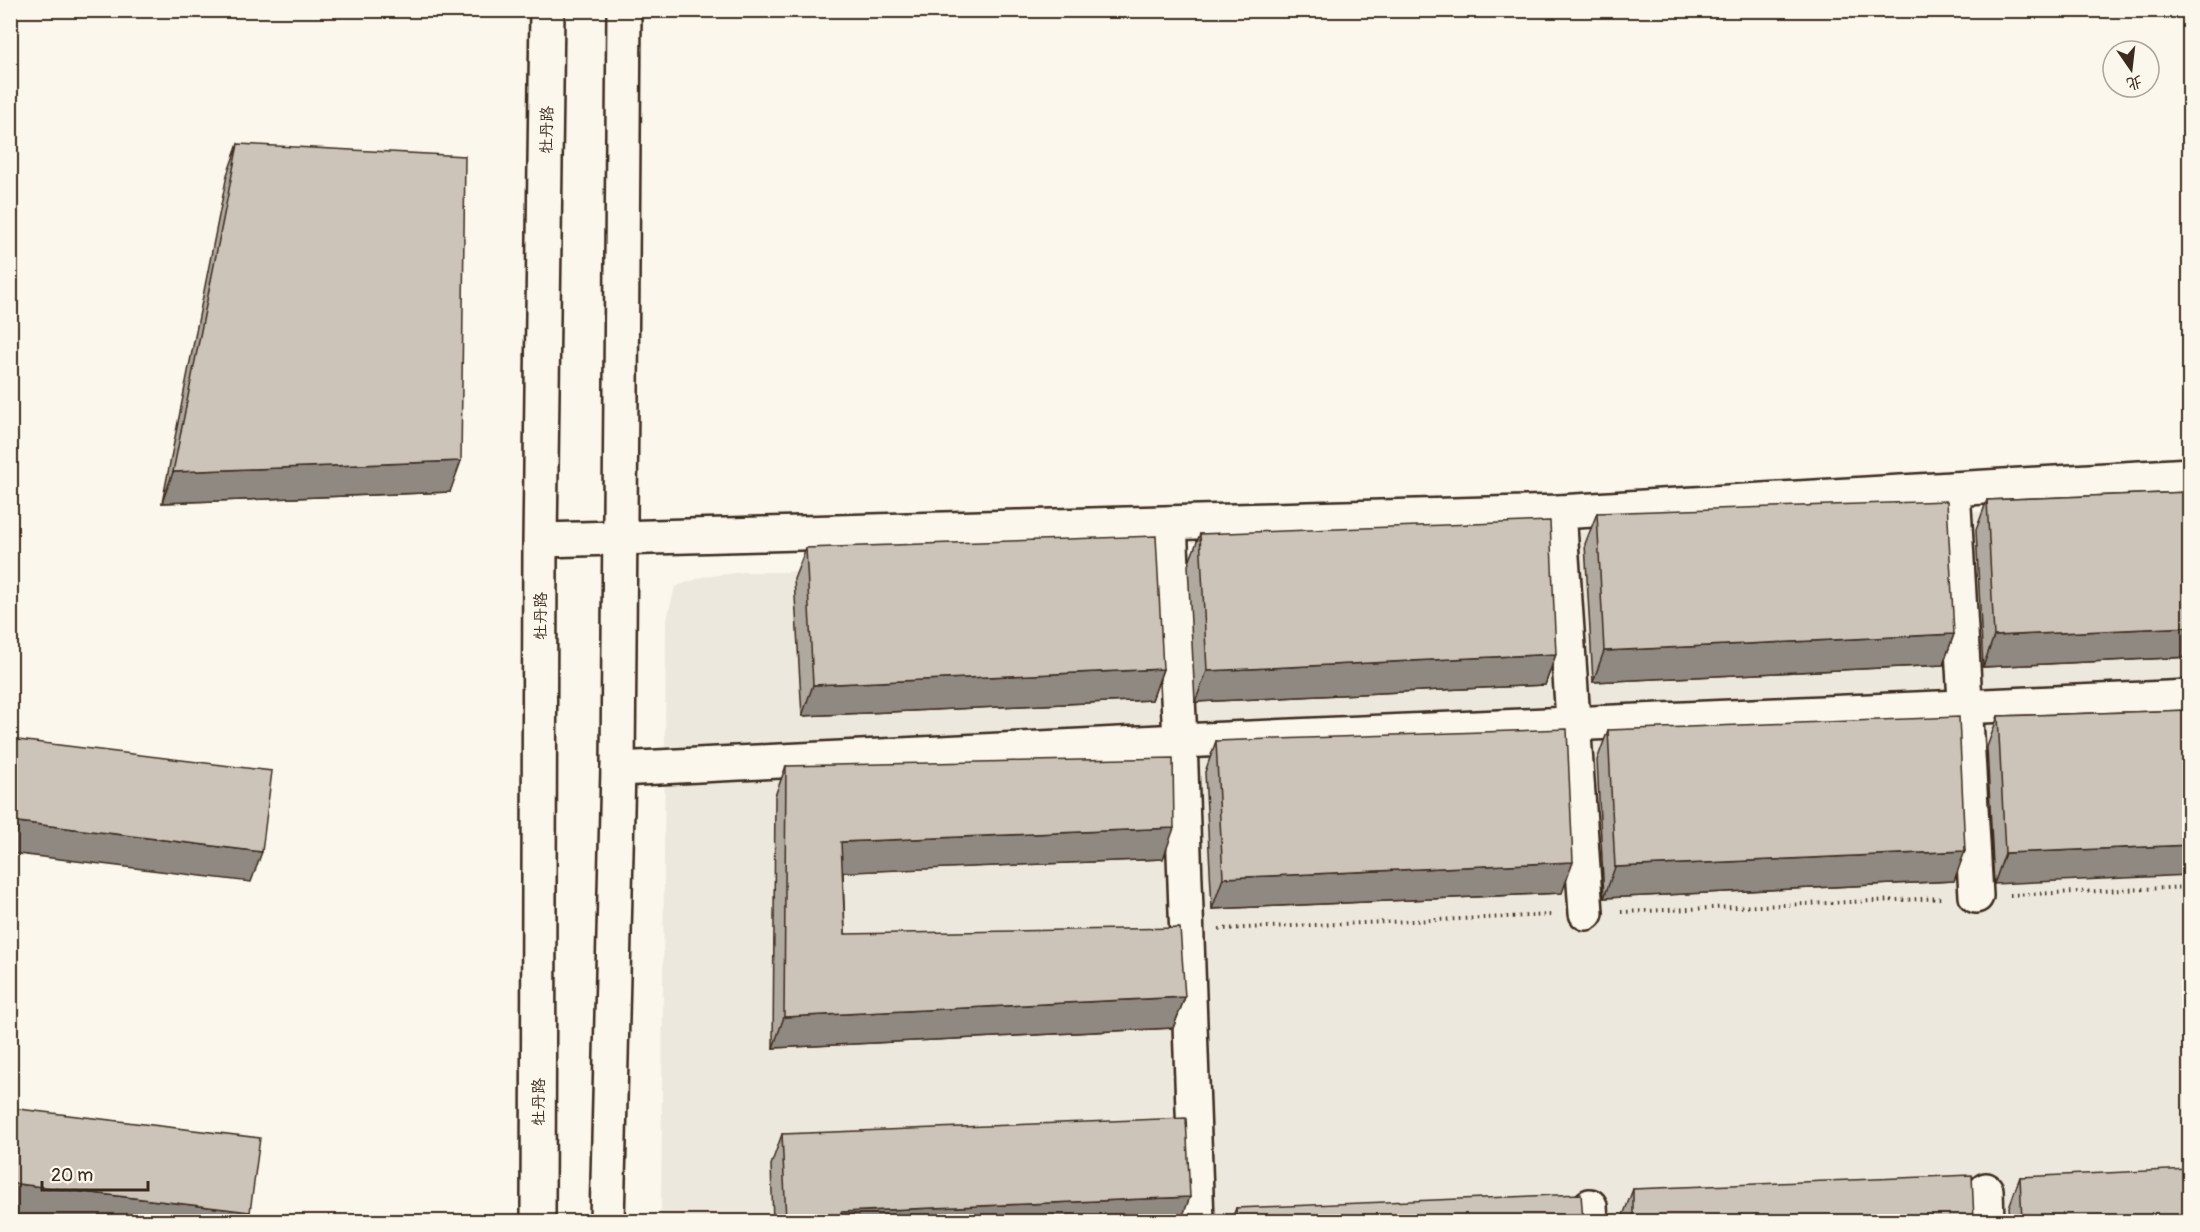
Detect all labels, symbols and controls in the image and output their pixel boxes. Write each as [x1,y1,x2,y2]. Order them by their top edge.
north arrow [2101,39,2161,99]
text: 北 [2124,71,2145,94]
street label: 牡丹路 [537,106,557,154]
street label: 牡丹路 [531,592,551,640]
street label: 牡丹路 [529,1078,549,1126]
scale bar [42,1154,148,1192]
text: 20 m [51,1164,93,1187]

